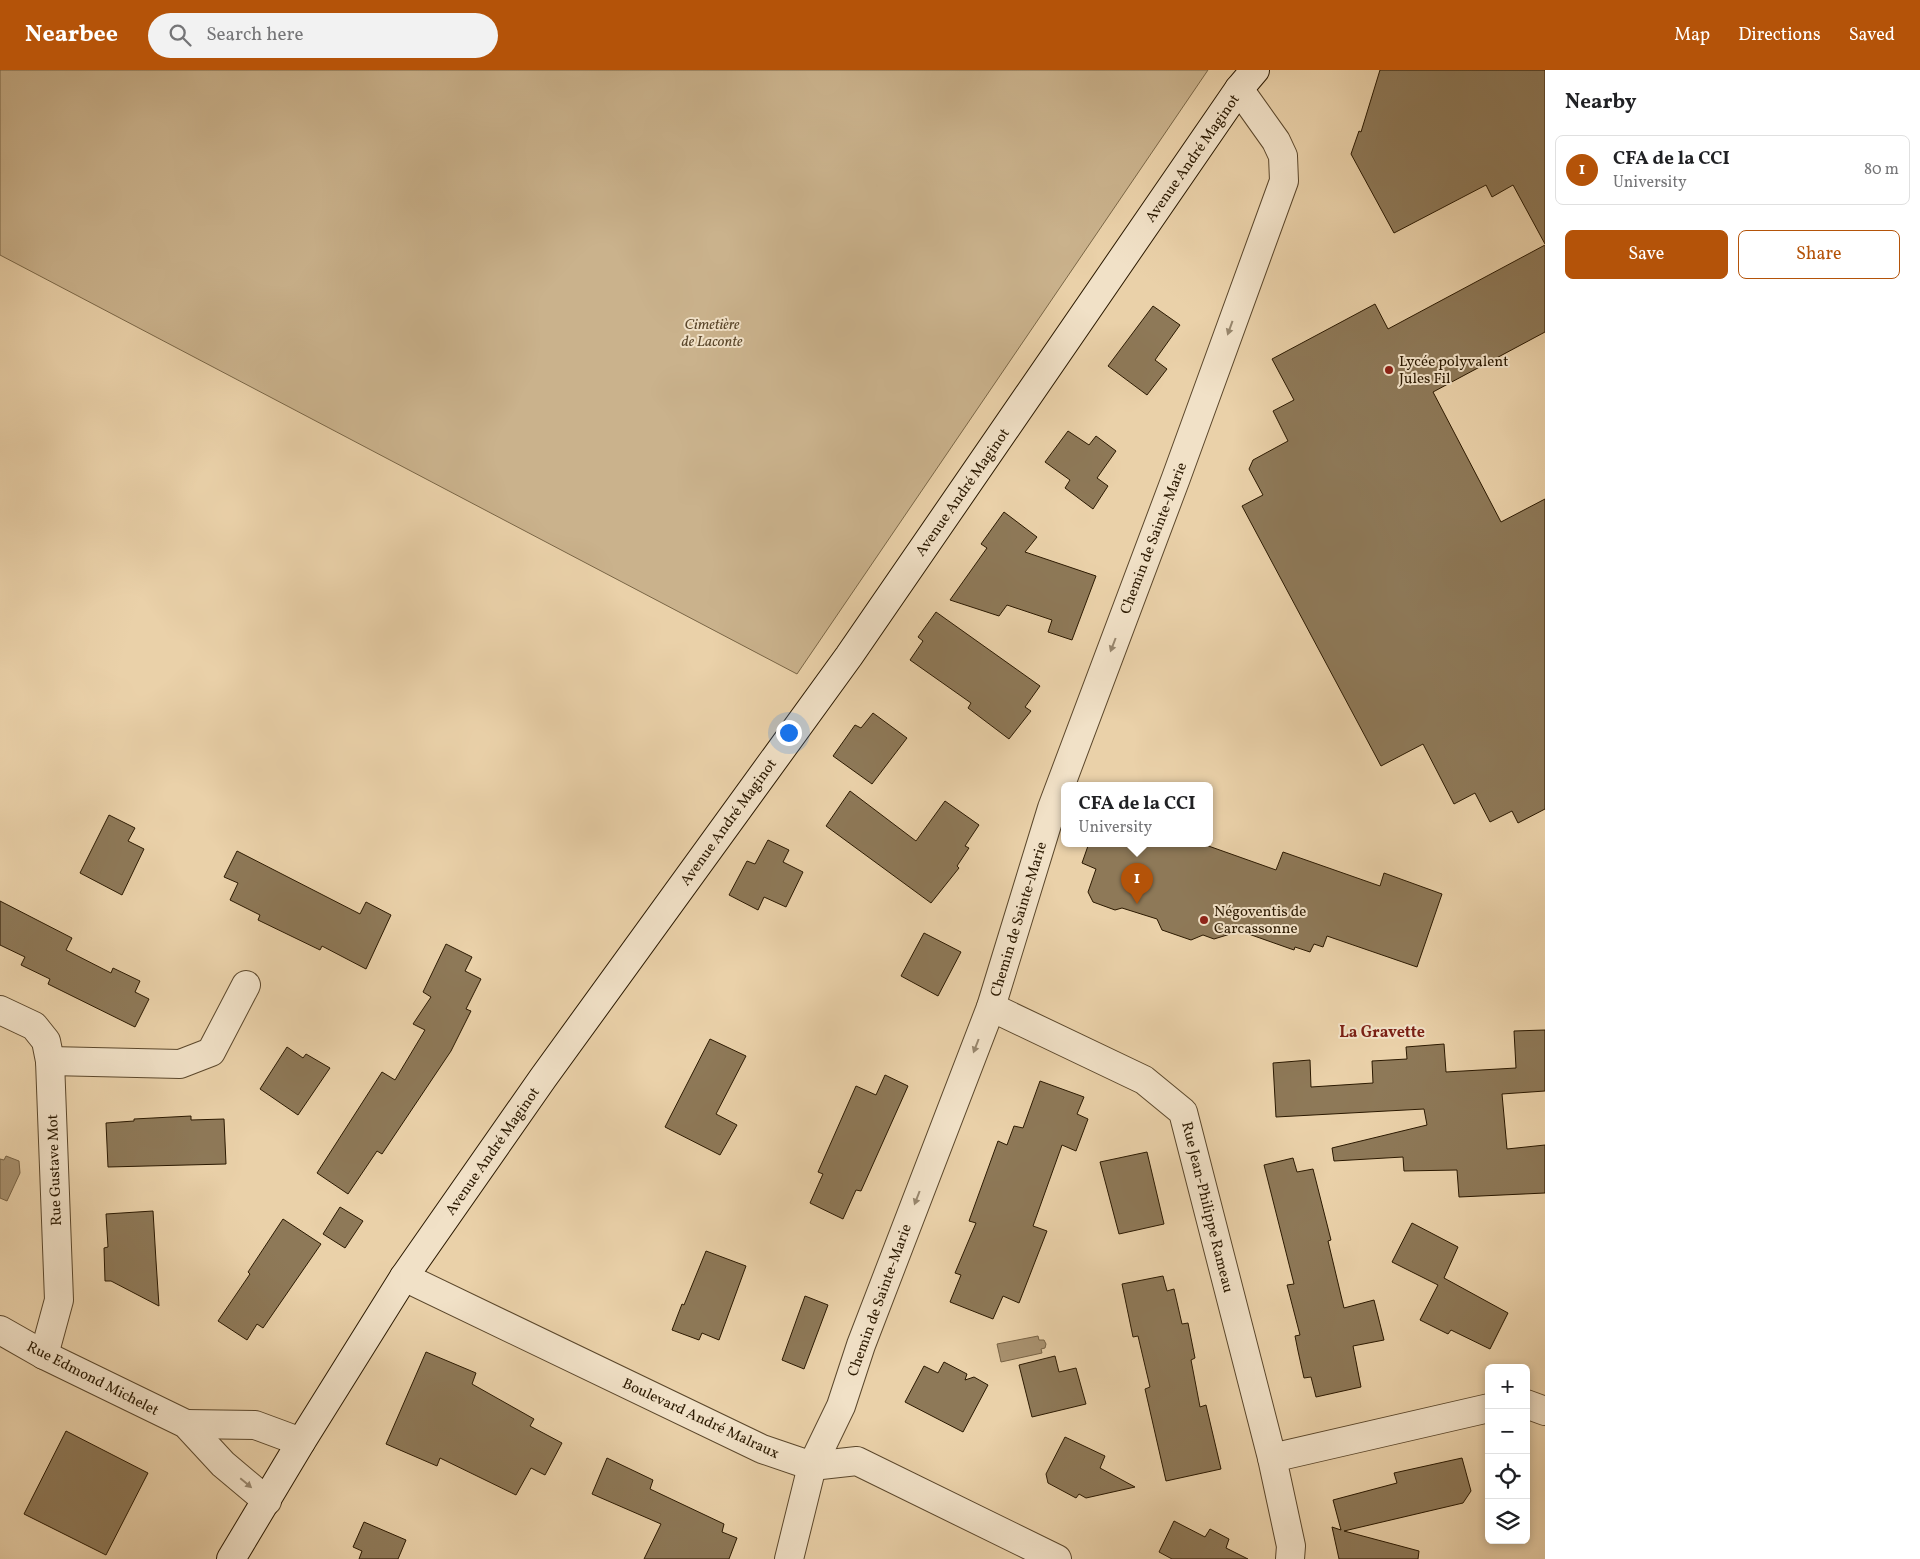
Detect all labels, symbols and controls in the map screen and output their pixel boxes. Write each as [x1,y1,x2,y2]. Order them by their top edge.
search box [148,13,498,58]
text: Nearbee [25,18,118,52]
icon: search [166,21,194,49]
text: Search here [206,22,303,48]
text: Map [1674,23,1710,48]
text: Directions [1738,23,1821,48]
text: Saved [1849,23,1895,48]
text: Nearby [1565,88,1636,117]
street label: Avenue André Maginot [1141,90,1245,227]
text: CFA de la CCI [1613,146,1730,172]
text: 1 [1579,159,1585,181]
text: 80 m [1864,159,1899,181]
text: University [1613,172,1687,194]
button: Save [1565,230,1728,279]
button: Share [1738,230,1900,279]
park label: Cimetière de Laconte [681,315,743,353]
one-way arrow [1226,321,1234,336]
place label: Lycée polyvalent Jules Fil [1399,352,1508,390]
marker: Lycée polyvalent Jules Fil [1383,364,1395,376]
street label: Avenue André Maginot [911,424,1015,561]
street label: Chemin de Sainte-Marie [1116,460,1193,617]
one-way arrow [1109,637,1116,652]
your location [776,720,802,746]
street label: Avenue André Maginot [676,755,782,891]
popup [1061,782,1213,847]
text: CFA de la CCI [1079,791,1195,817]
text: University [1079,817,1152,839]
street label: Chemin de Sainte-Marie [986,839,1053,999]
pin: 1 [1121,863,1153,904]
place label: Négoventis de Carcassonne [1214,902,1306,940]
marker: Négoventis de Carcassonne [1198,914,1210,926]
district label: La Gravette [1339,1022,1425,1044]
one-way arrow [971,1039,979,1054]
street label: Avenue André Maginot [441,1083,545,1220]
street label: Rue Gustave Mot [43,1114,68,1226]
street label: Rue Jean-Philippe Rameau [1175,1120,1238,1295]
one-way arrow [913,1191,921,1206]
street label: Chemin de Sainte-Marie [843,1221,918,1380]
street label: Rue Edmond Michelet [23,1337,162,1422]
map controls [1485,1364,1530,1544]
button: + [1485,1364,1530,1409]
street label: Boulevard André Malraux [619,1374,782,1465]
button: − [1485,1409,1530,1454]
button: locate [1485,1454,1530,1499]
one-way arrow [239,1477,252,1488]
button: layers [1485,1499,1530,1544]

